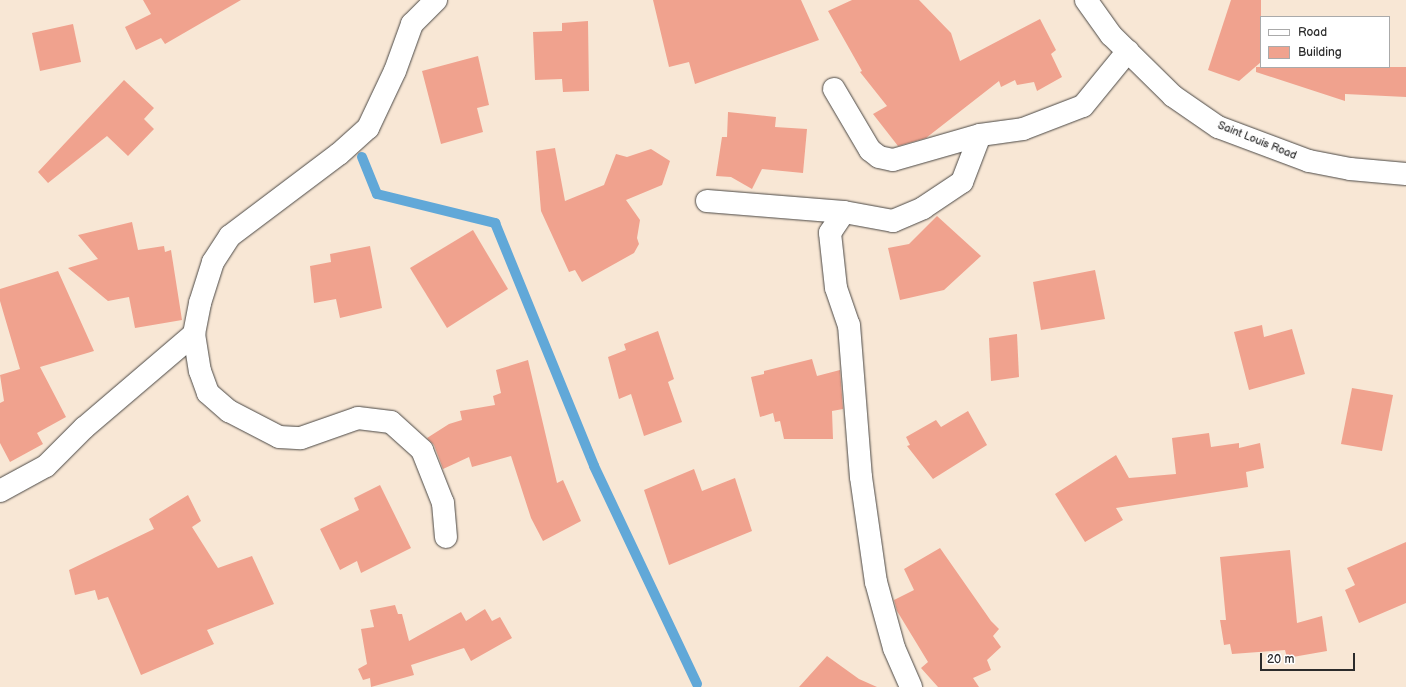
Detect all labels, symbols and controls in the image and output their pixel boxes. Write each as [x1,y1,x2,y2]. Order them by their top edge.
legend [1260,16,1390,68]
text: Road [1298,25,1327,40]
text: Building [1298,45,1342,60]
street label: Saint Louis Road [1216,119,1298,163]
scale bar [1262,645,1357,671]
text: 20 m [1267,652,1294,667]

